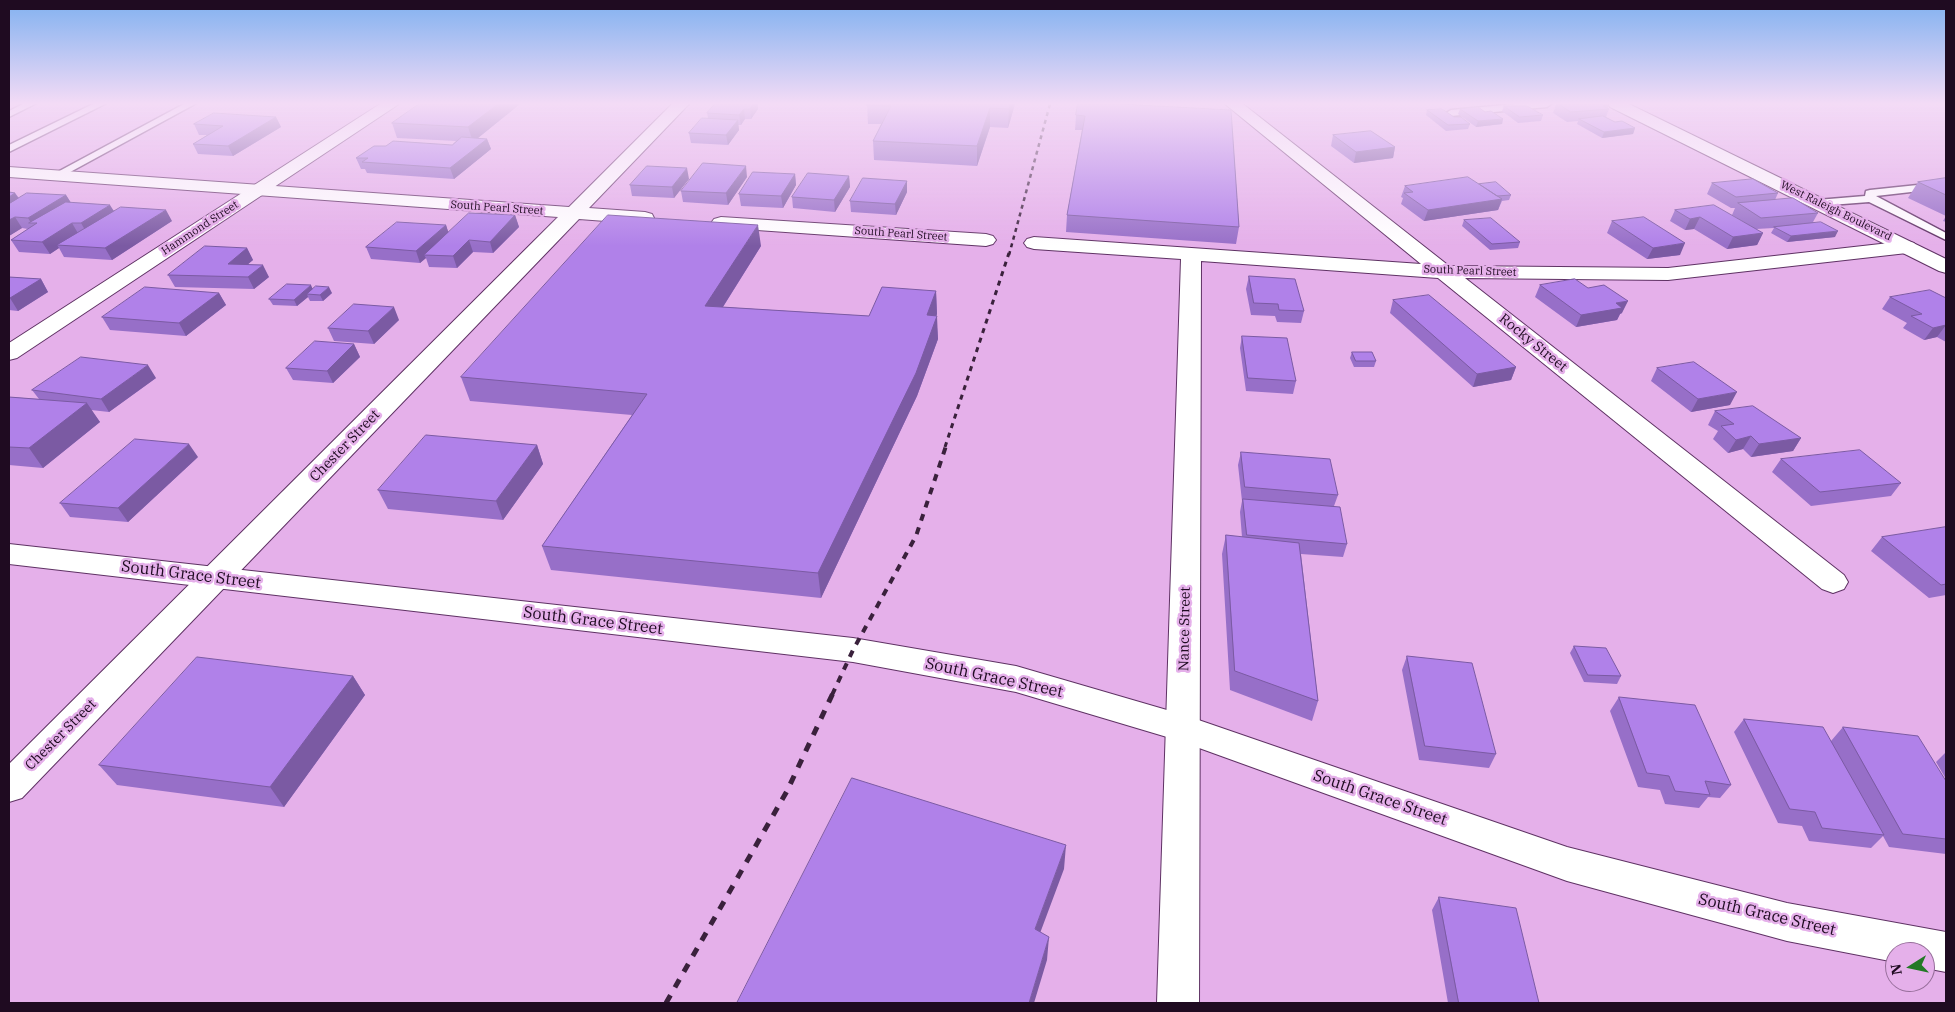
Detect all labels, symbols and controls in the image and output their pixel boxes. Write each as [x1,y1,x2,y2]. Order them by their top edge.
street label: West Raleigh Boulevard [1778,178,1894,244]
street label: Hammond Street [159,198,241,258]
street label: South Pearl Street [450,198,544,218]
street label: South Pearl Street [854,224,948,244]
street label: South Pearl Street [1423,263,1517,279]
street label: Rocky Street [1496,310,1570,376]
street label: Chester Street [307,407,383,485]
street label: South Grace Street [120,557,262,593]
street label: Nance Street [1176,587,1194,671]
street label: South Grace Street [522,603,664,639]
street label: South Grace Street [923,654,1065,702]
street label: Chester Street [22,696,100,774]
street label: South Grace Street [1311,766,1449,830]
street label: South Grace Street [1696,890,1838,940]
north arrow [1885,942,1935,992]
text: N [1886,962,1906,976]

